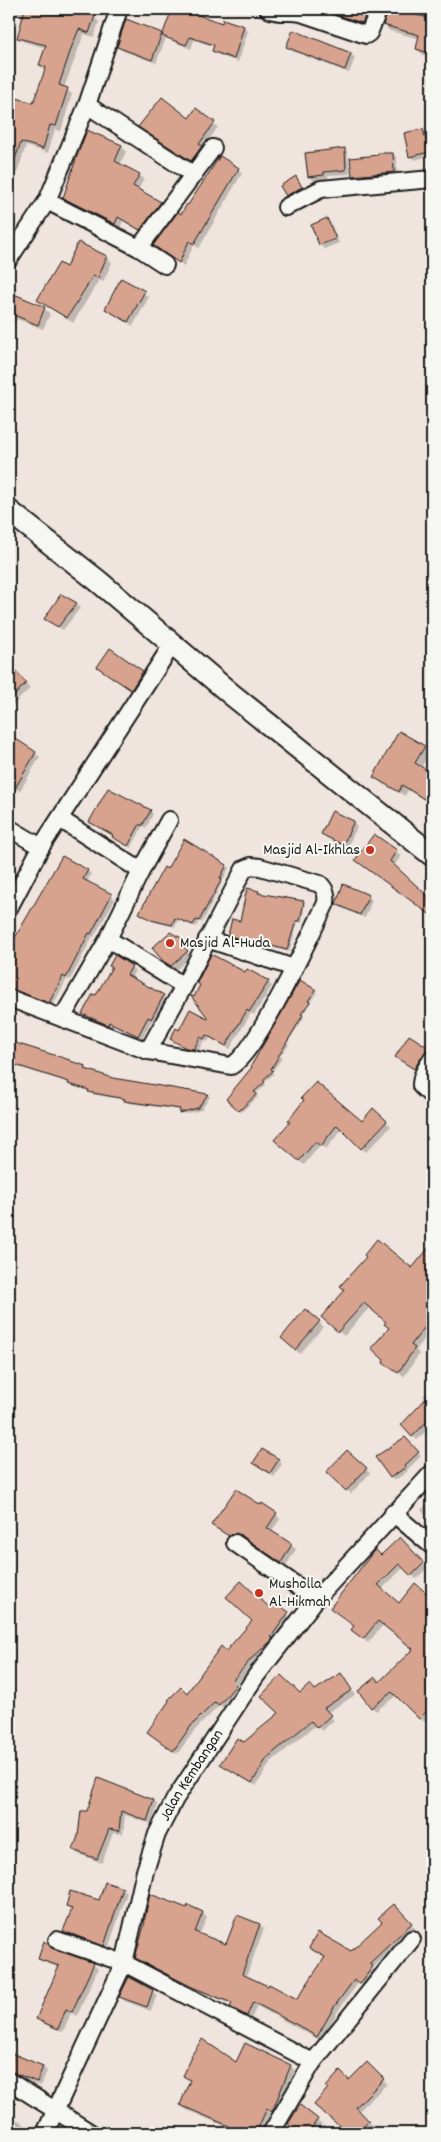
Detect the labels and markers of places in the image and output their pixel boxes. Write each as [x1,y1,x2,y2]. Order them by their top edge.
place label: Masjid Al-Ikhlas [263,839,360,862]
marker: Masjid Al-Ikhlas [364,844,376,856]
place label: Masjid Al-Huda [180,932,271,955]
marker: Masjid Al-Huda [164,937,176,949]
place label: Musholla Al-Hikmah [269,1573,331,1614]
marker: Musholla Al-Hikmah [253,1587,265,1599]

